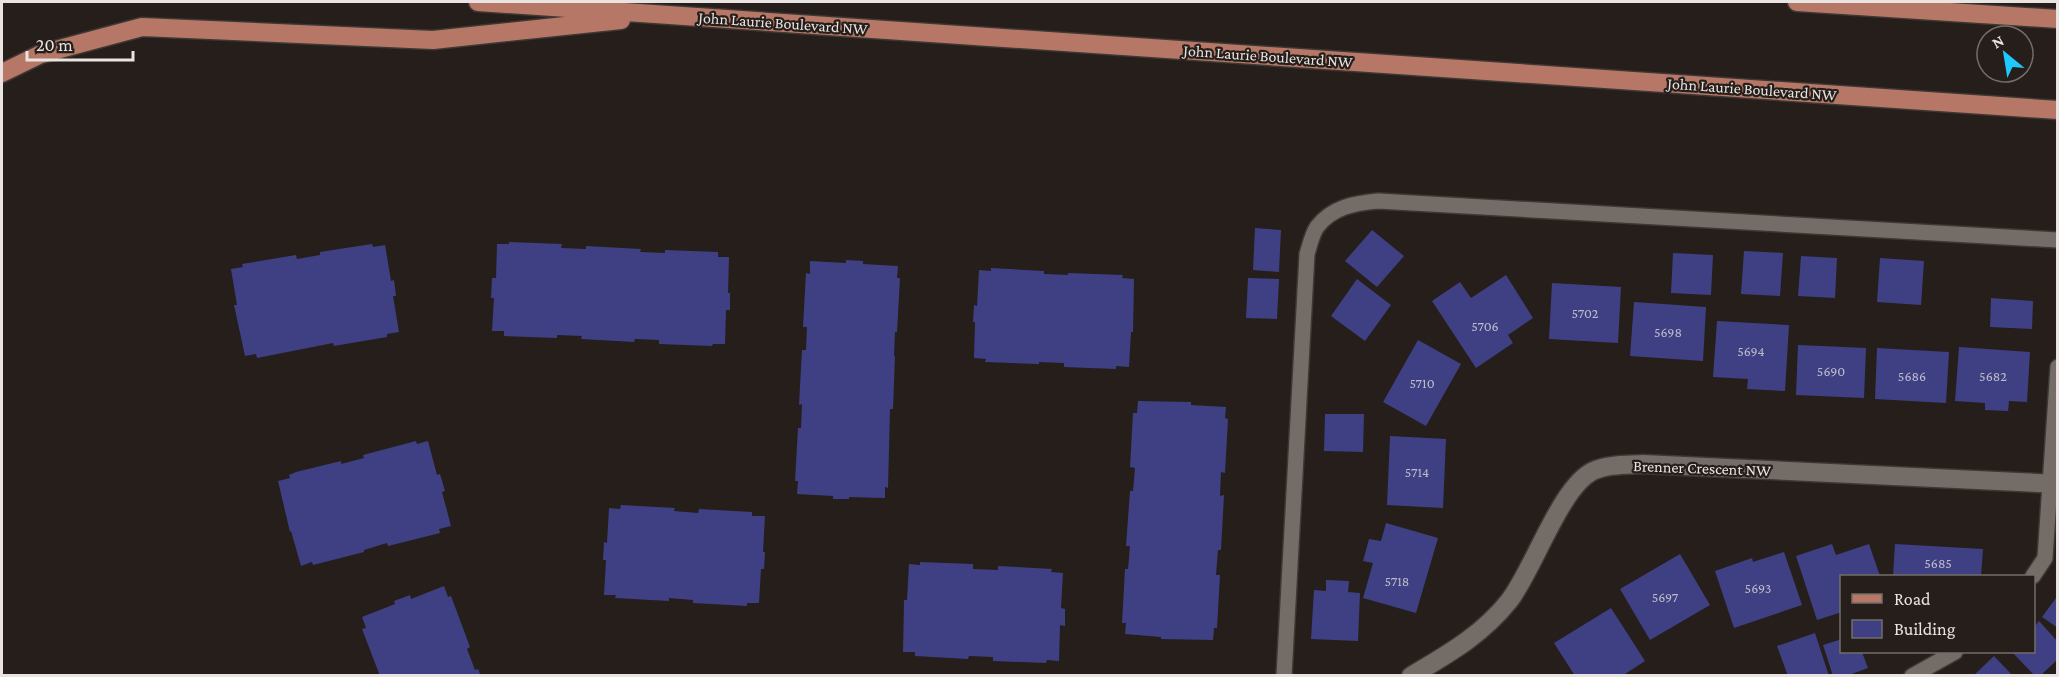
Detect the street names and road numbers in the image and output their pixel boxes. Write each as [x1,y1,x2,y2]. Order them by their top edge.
street label: John Laurie Boulevard NW [696,8,869,38]
street label: John Laurie Boulevard NW [1181,41,1354,71]
street label: John Laurie Boulevard NW [1665,74,1838,104]
street label: Brenner Crescent NW [1633,457,1771,479]

